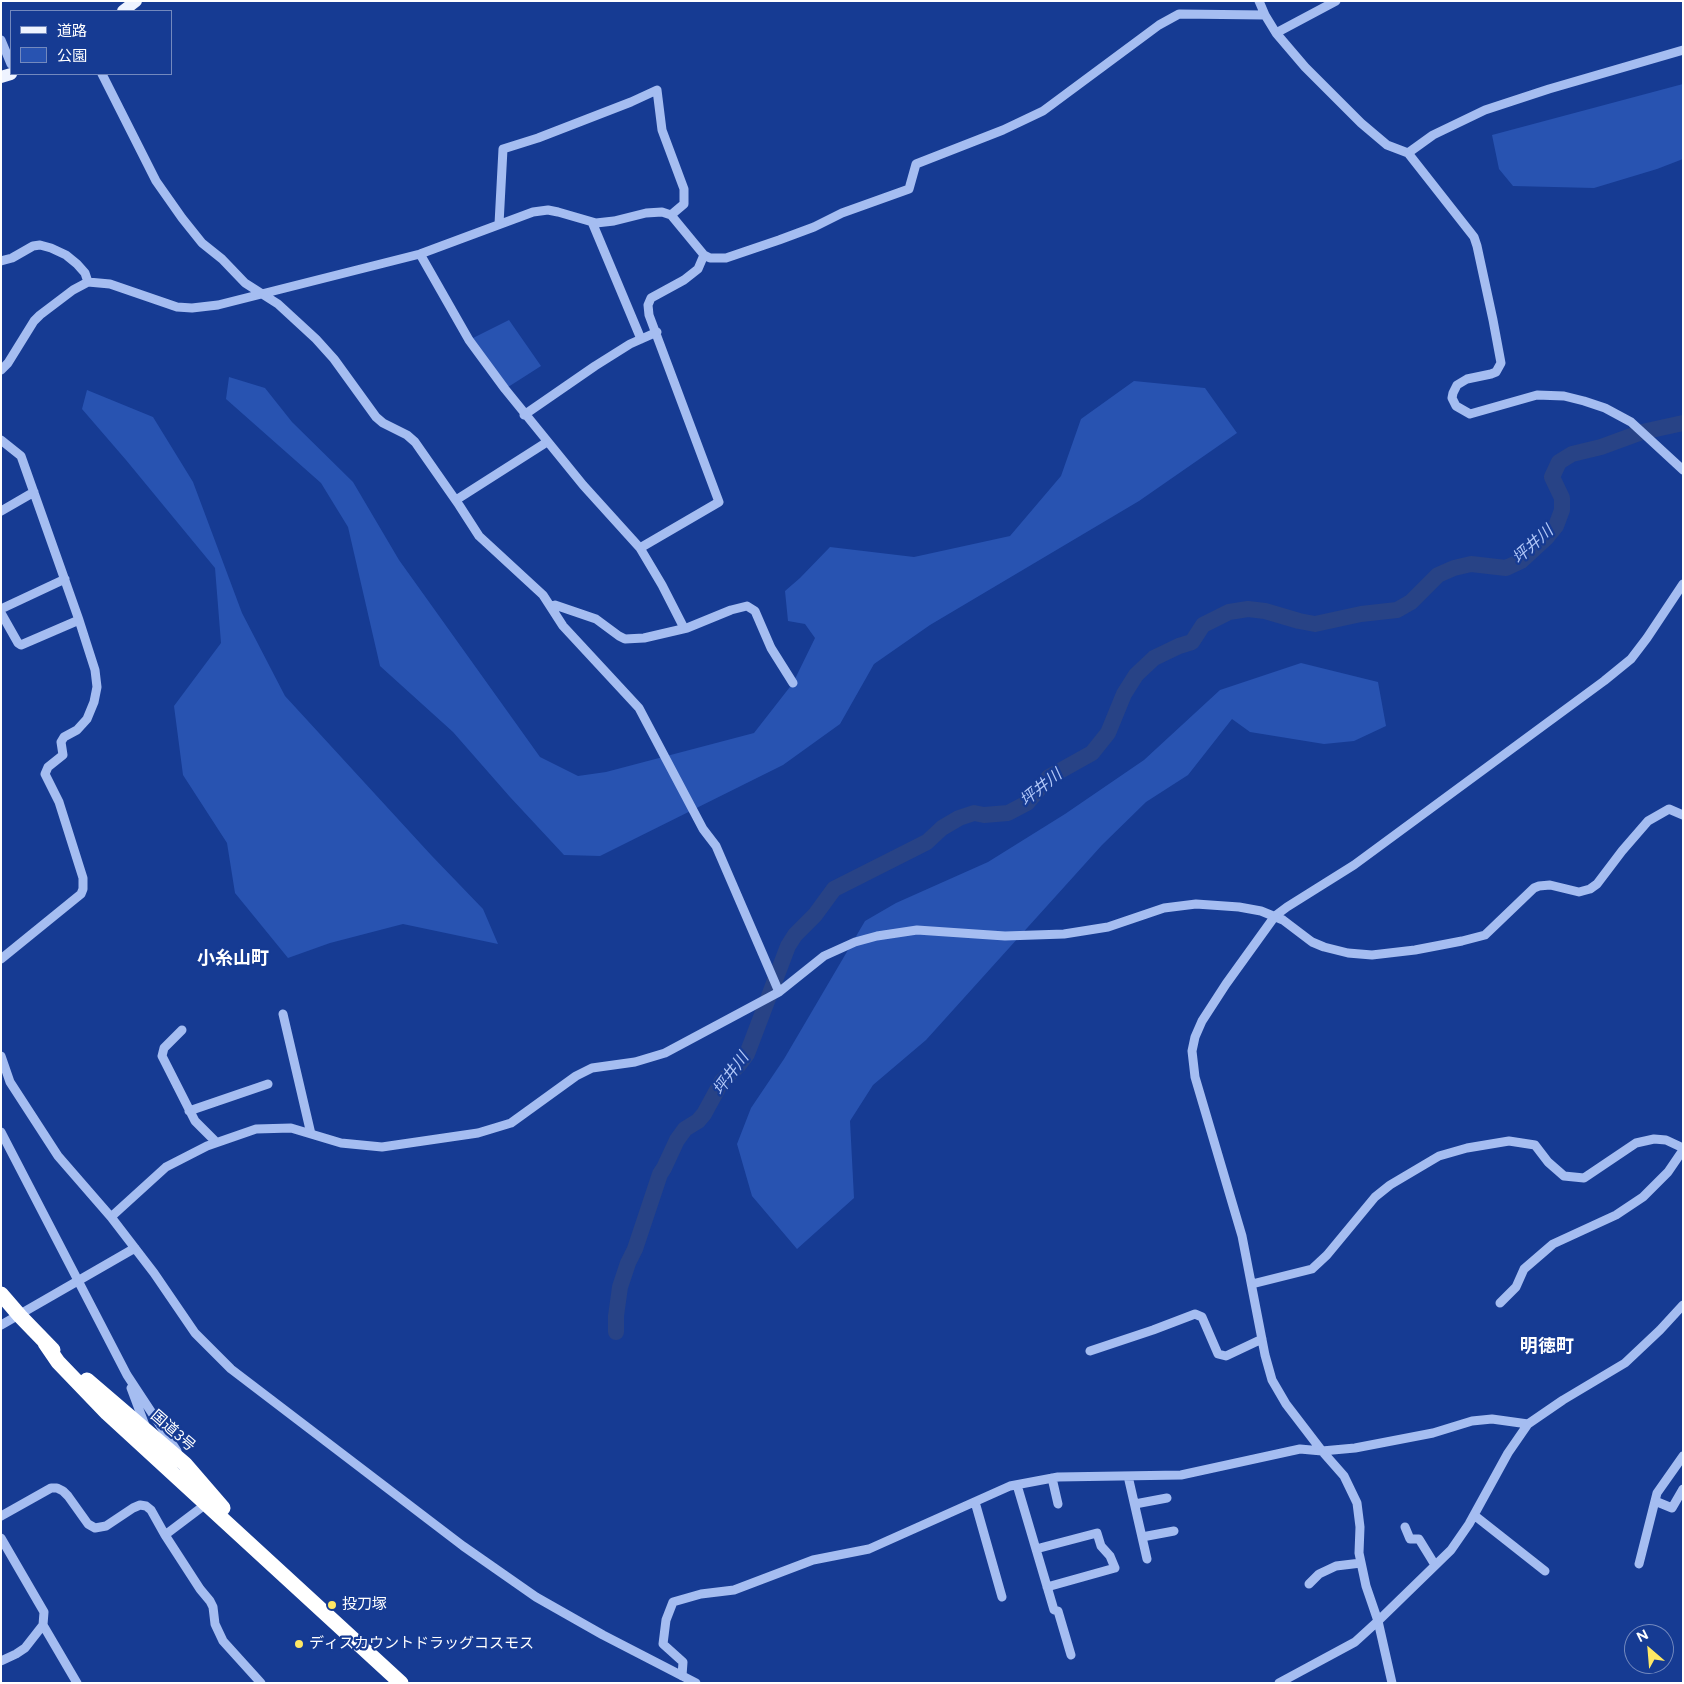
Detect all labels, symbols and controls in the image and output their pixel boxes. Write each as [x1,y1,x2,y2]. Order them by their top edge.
legend [10,10,172,75]
text: 道路 [57,22,87,40]
text: 公園 [57,47,87,65]
water label: 坪井川 [1509,522,1557,568]
water label: 坪井川 [1016,765,1066,811]
district label: 小糸山町 [197,948,269,970]
water label: 坪井川 [709,1049,753,1099]
district label: 明徳町 [1520,1336,1574,1358]
street label: 国道3号 [147,1407,199,1455]
place label: 投刀塚 [342,1596,387,1614]
marker: 投刀塚 [326,1599,338,1611]
north arrow [1624,1624,1674,1674]
text: N [1634,1626,1651,1646]
place label: ディスカウントドラッグコスモス [309,1635,534,1653]
marker: ディスカウントドラッグコスモス [293,1638,305,1650]

